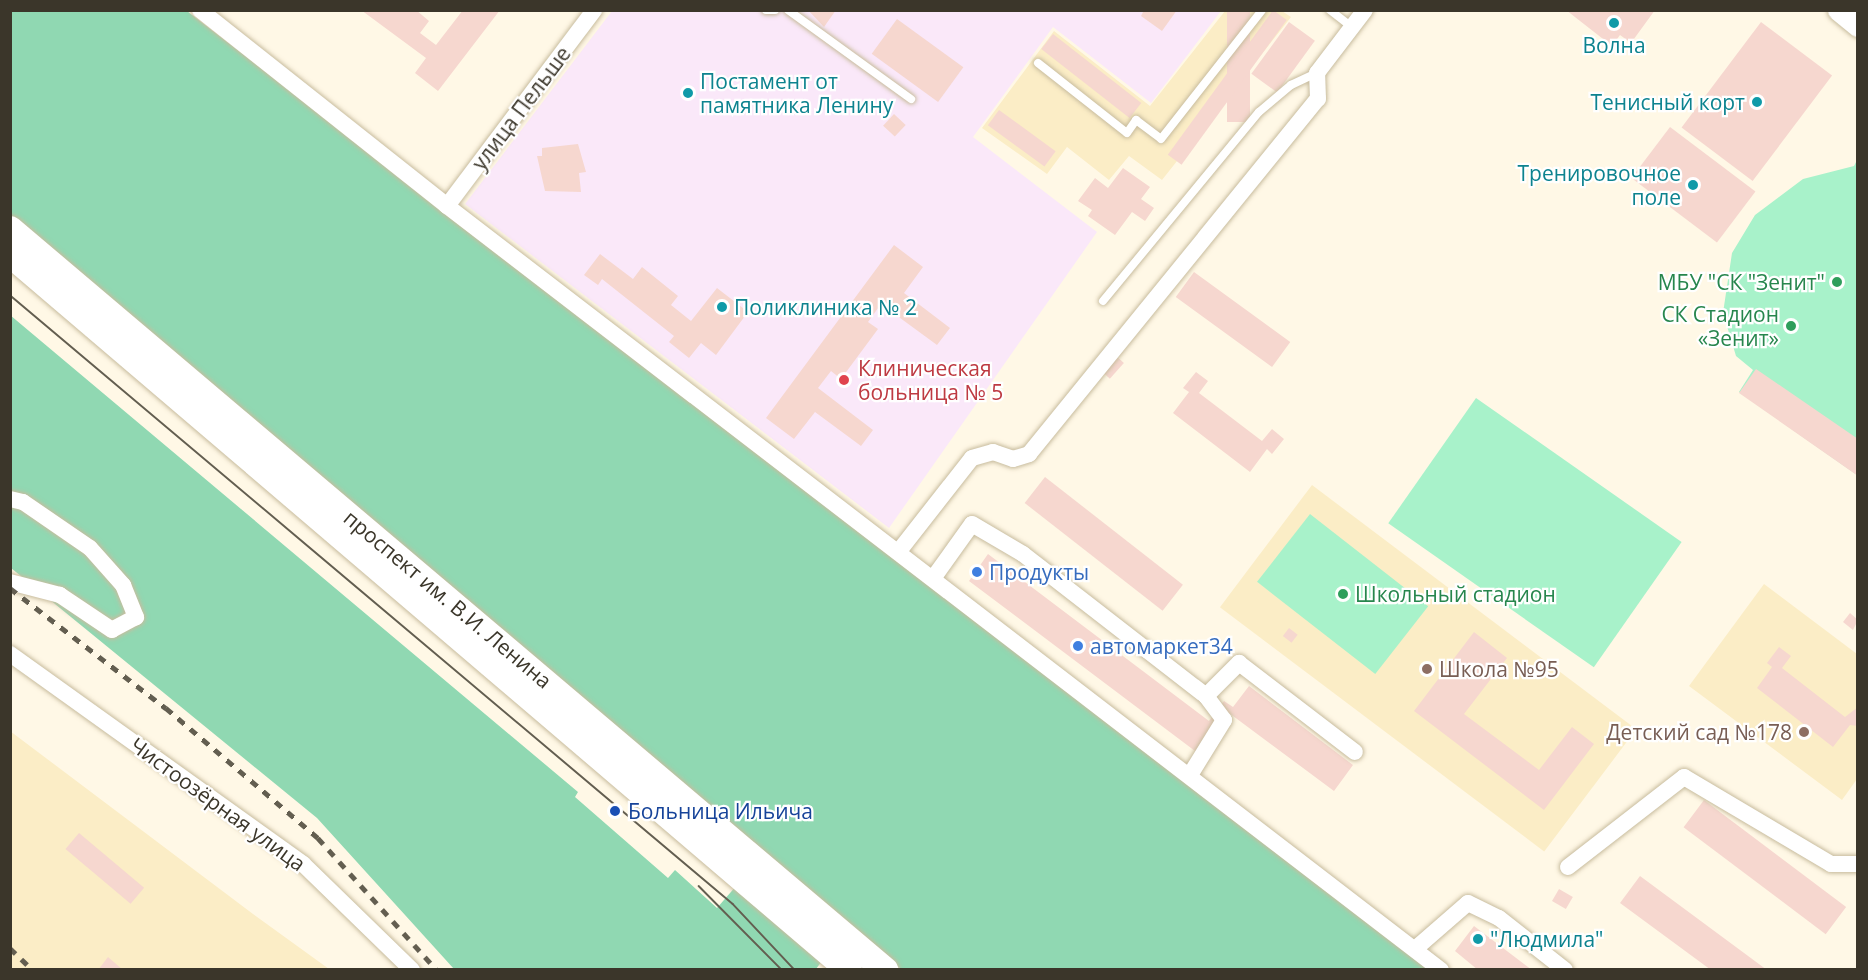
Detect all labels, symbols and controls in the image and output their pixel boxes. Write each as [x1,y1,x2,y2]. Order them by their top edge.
marker: Волна [1607,16,1621,30]
place label: Волна [1582,32,1646,58]
street label: улица Пельше [466,41,576,175]
place label: Постамент от памятника Ленину [700,68,893,118]
marker: Постамент от памятника Ленину [681,86,695,100]
place label: Тенисный корт [1591,89,1745,115]
marker: Тенисный корт [1750,95,1764,109]
place label: Тренировочное поле [1518,160,1681,210]
marker: Тренировочное поле [1686,178,1700,192]
place label: МБУ "СК "Зенит" [1658,269,1825,295]
marker: МБУ "СК "Зенит" [1830,275,1844,289]
place label: Поликлиника № 2 [734,294,917,320]
marker: Поликлиника № 2 [715,300,729,314]
place label: СК Стадион «Зенит» [1661,301,1779,351]
marker: СК Стадион «Зенит» [1784,319,1798,333]
place label: Клиническая больница № 5 [858,355,1003,405]
marker: Клиническая больница № 5 [835,371,853,389]
street label: проспект им. В.И. Ленина [339,505,557,693]
place label: Продукты [989,559,1089,585]
marker: Продукты [970,565,984,579]
place label: Школьный стадион [1355,581,1556,607]
marker: Школьный стадион [1336,587,1350,601]
place label: автомаркет34 [1090,633,1233,659]
marker: автомаркет34 [1071,639,1085,653]
place label: Школа №95 [1439,656,1559,682]
marker: Школа №95 [1420,662,1434,676]
place label: Детский сад №178 [1606,719,1792,745]
marker: Детский сад №178 [1797,725,1811,739]
street label: Чистоозёрная улица [125,732,311,876]
place label: Больница Ильича [628,798,813,824]
marker: Больница Ильича [606,802,624,820]
place label: "Людмила" [1490,926,1603,952]
marker: "Людмила" [1471,932,1485,946]

